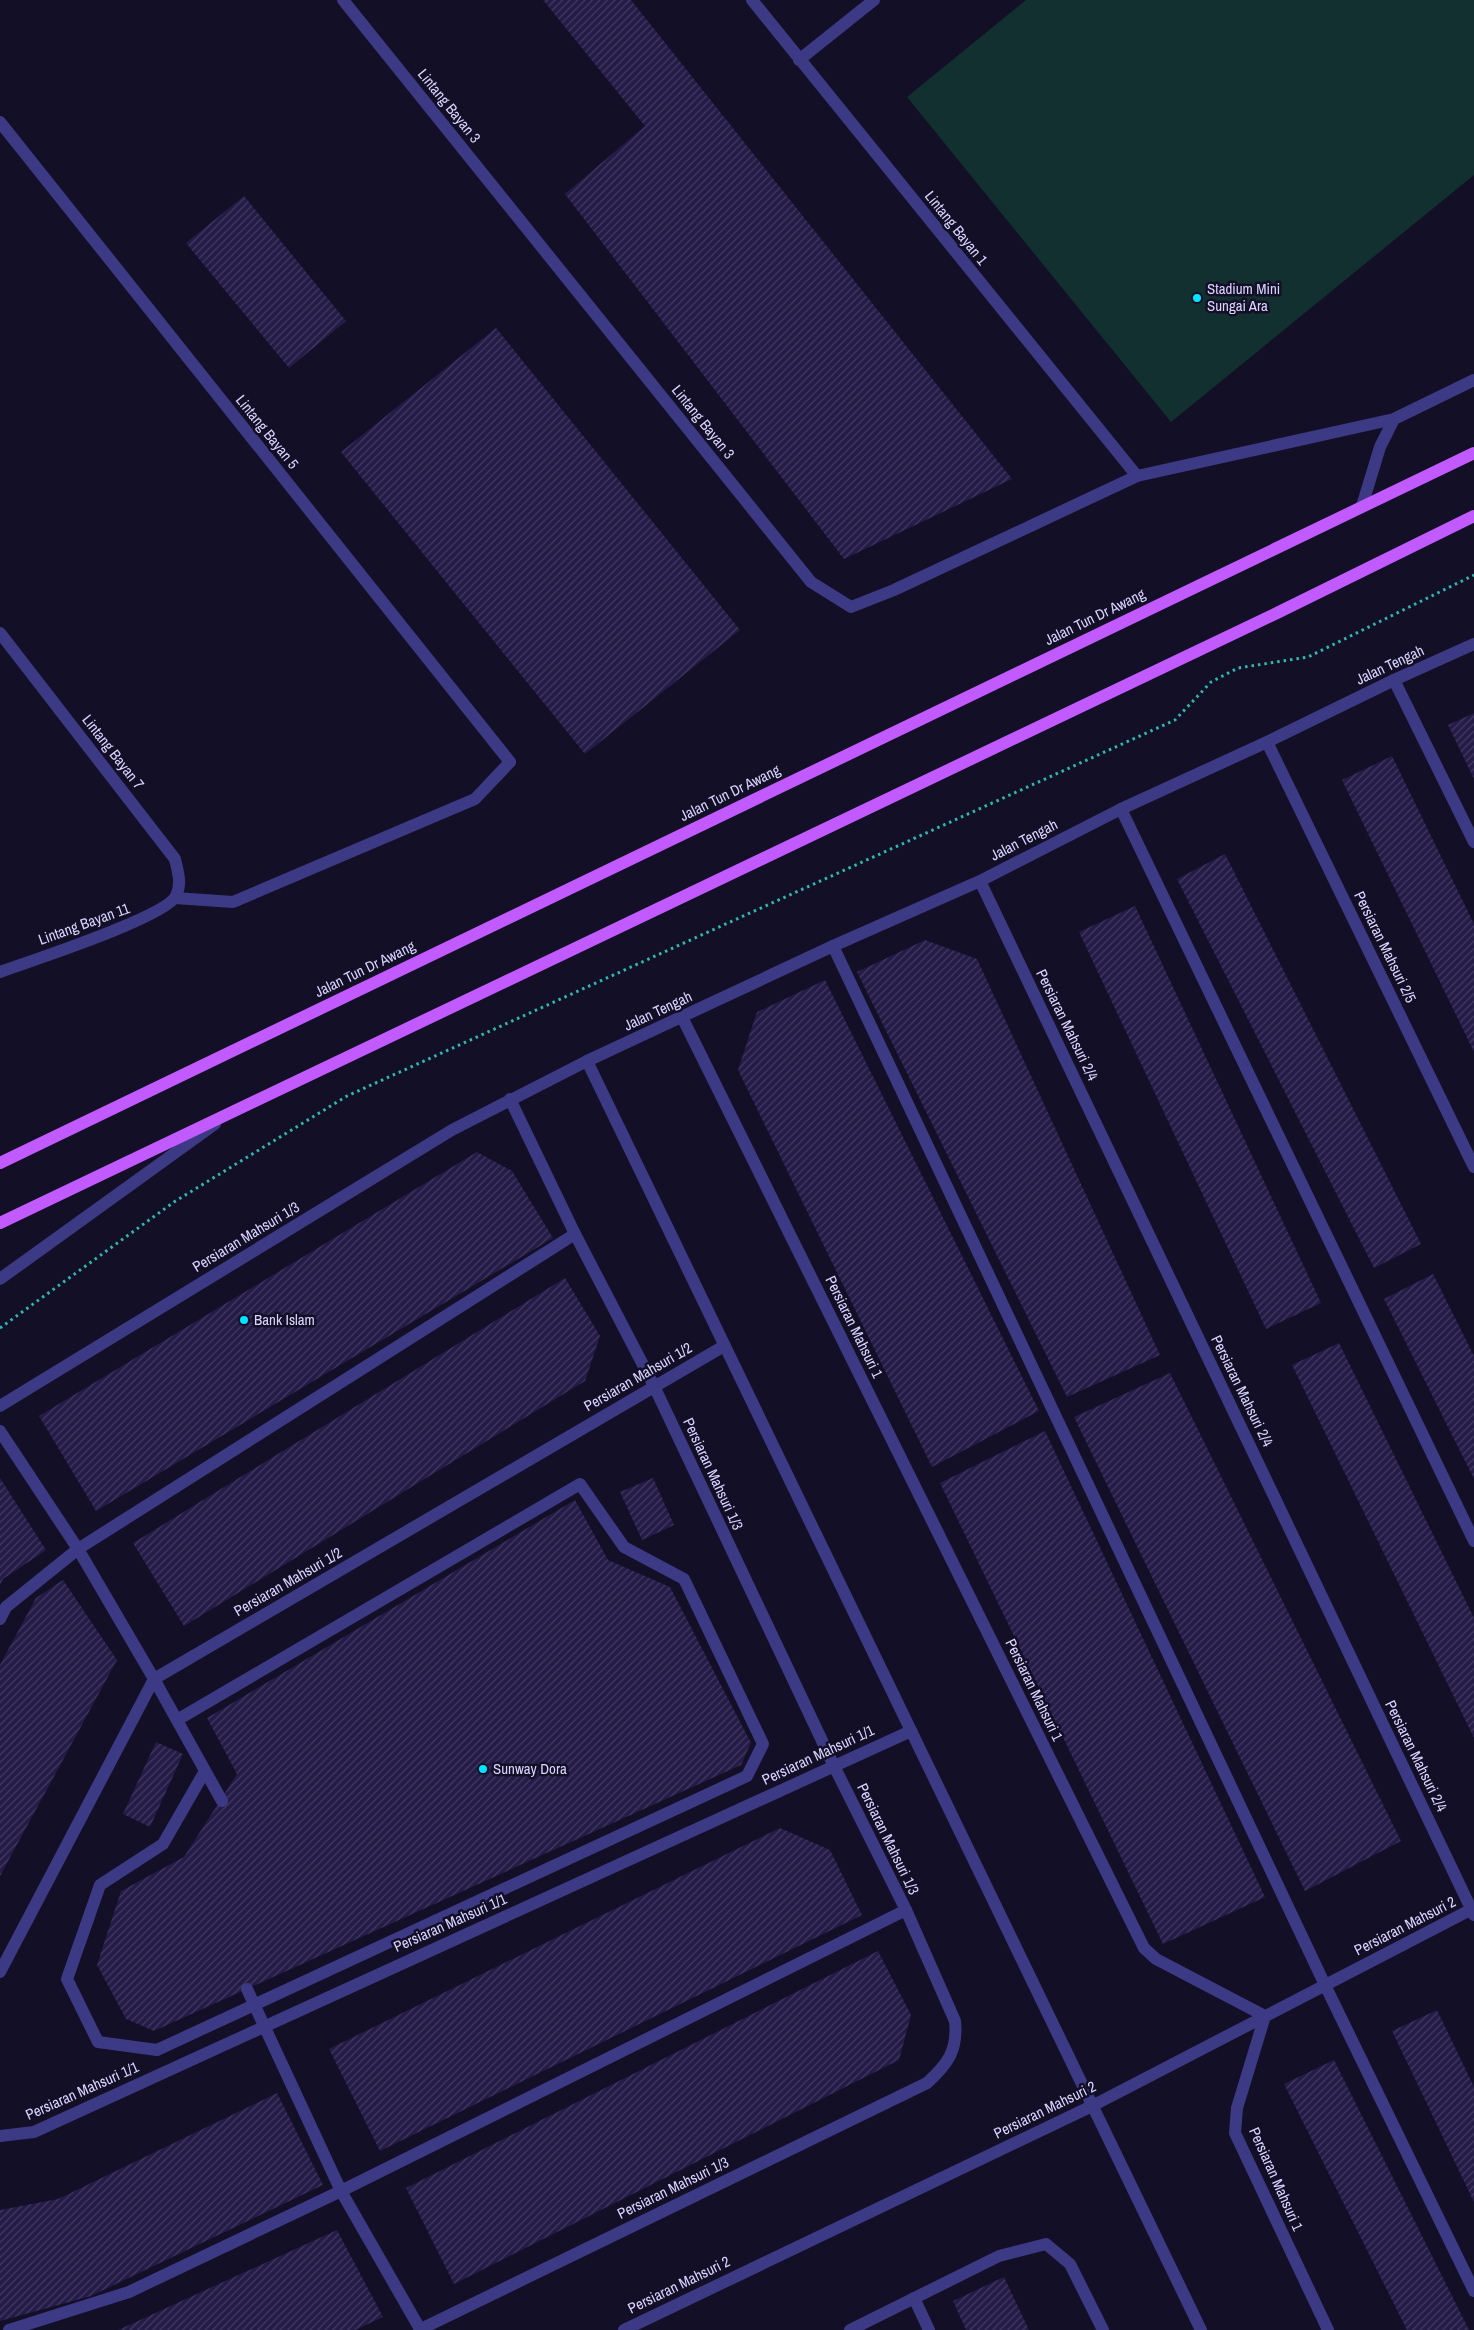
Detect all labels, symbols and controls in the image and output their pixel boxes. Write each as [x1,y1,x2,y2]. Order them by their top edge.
street label: Lintang Bayan 3 [413,64,486,147]
street label: Lintang Bayan 1 [920,186,993,269]
place label: Stadium Mini Sungai Ara [1207,278,1280,316]
marker: Stadium Mini Sungai Ara [1191,292,1203,304]
street label: Lintang Bayan 3 [667,380,740,463]
street label: Lintang Bayan 5 [231,390,304,473]
street label: Jalan Tun Dr Awang [1041,583,1149,650]
street label: Jalan Tengah [1352,640,1427,689]
street label: Lintang Bayan 7 [78,710,149,794]
street label: Jalan Tun Dr Awang [676,759,784,826]
street label: Jalan Tengah [986,814,1061,865]
street label: Persiaran Mahsuri 2/5 [1349,887,1422,1006]
street label: Lintang Bayan 11 [35,897,132,950]
street label: Jalan Tun Dr Awang [311,935,419,1002]
street label: Persiaran Mahsuri 2/4 [1031,965,1104,1084]
street label: Jalan Tengah [620,986,695,1035]
street label: Persiaran Mahsuri 1/3 [188,1196,303,1277]
street label: Persiaran Mahsuri 1 [821,1272,888,1382]
place label: Bank Islam [254,1309,315,1330]
marker: Bank Islam [238,1314,250,1326]
street label: Persiaran Mahsuri 2/4 [1206,1331,1279,1450]
street label: Persiaran Mahsuri 1/2 [580,1337,696,1416]
street label: Persiaran Mahsuri 1/3 [678,1414,749,1534]
street label: Persiaran Mahsuri 1/2 [230,1542,346,1621]
street label: Persiaran Mahsuri 1 [1001,1635,1068,1745]
street label: Persiaran Mahsuri 2/4 [1380,1696,1453,1815]
street label: Persiaran Mahsuri 1/1 [758,1719,878,1790]
place label: Sunway Dora [493,1758,567,1779]
marker: Sunway Dora [477,1763,489,1775]
street label: Persiaran Mahsuri 1/3 [852,1779,925,1898]
street label: Persiaran Mahsuri 1/1 [390,1888,510,1957]
street label: Persiaran Mahsuri 2 [1350,1891,1459,1960]
street label: Persiaran Mahsuri 1/1 [22,2056,142,2125]
street label: Persiaran Mahsuri 2 [990,2076,1100,2143]
street label: Persiaran Mahsuri 1 [1244,2124,1309,2234]
street label: Persiaran Mahsuri 1/3 [613,2151,732,2224]
street label: Persiaran Mahsuri 2 [624,2251,734,2318]

